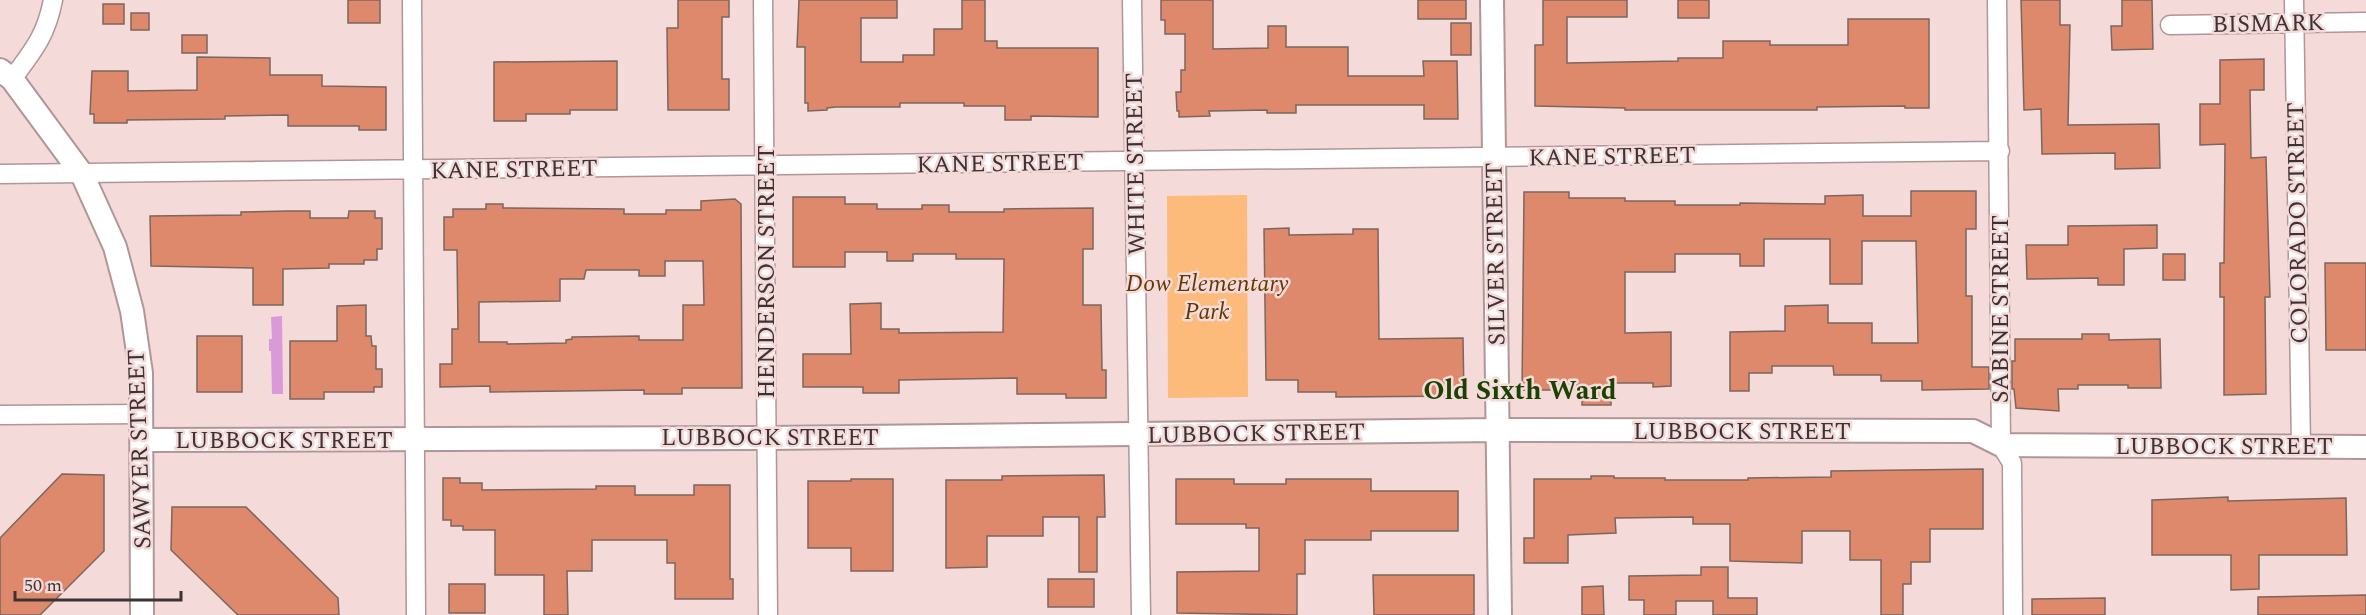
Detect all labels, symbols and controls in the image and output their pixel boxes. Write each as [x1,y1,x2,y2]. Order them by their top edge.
street label: BISMARK [2212,5,2324,43]
street label: WHITE STREET [1116,72,1156,256]
street label: COLORADO STREET [2278,102,2318,344]
street label: KANE STREET [1528,138,1696,176]
street label: HENDERSON STREET [749,145,785,399]
street label: KANE STREET [916,145,1084,183]
street label: KANE STREET [430,151,598,189]
street label: SILVER STREET [1476,162,1516,346]
street label: SABINE STREET [1983,215,2019,403]
park label: Dow Elementary Park [1125,266,1289,330]
street label: SAWYER STREET [119,348,161,550]
district label: Old Sixth Ward [1423,370,1617,412]
street label: LUBBOCK STREET [1147,414,1365,454]
street label: LUBBOCK STREET [1633,414,1851,450]
street label: LUBBOCK STREET [661,420,879,456]
street label: LUBBOCK STREET [175,423,393,459]
street label: LUBBOCK STREET [2115,429,2333,465]
scale bar [15,564,182,602]
text: 50 m [24,572,62,599]

